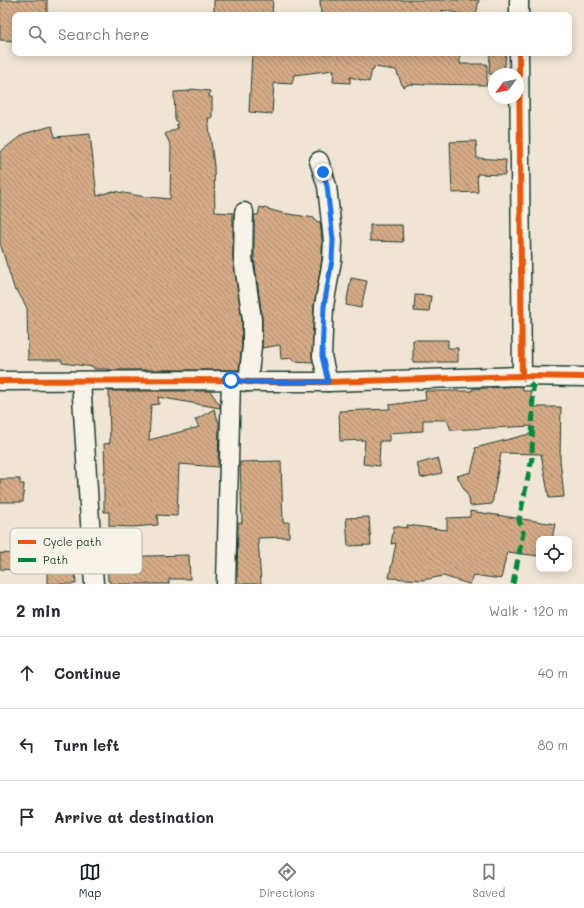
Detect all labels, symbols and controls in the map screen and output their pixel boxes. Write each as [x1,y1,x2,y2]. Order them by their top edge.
search box [12,12,572,56]
icon: search [26,23,48,45]
text: Search here [58,24,149,44]
north arrow [488,68,524,104]
route end [314,163,332,181]
route start [222,371,240,389]
legend [10,528,142,574]
text: Cycle path [43,534,101,549]
map controls [536,536,572,572]
button: locate [536,536,572,572]
text: Path [43,552,68,567]
text: 2 min [16,599,61,621]
text: Walk · 120 m [489,602,568,619]
icon: ahead [16,662,38,684]
text: Continue [54,663,121,683]
text: 40 m [538,664,568,681]
icon: left [16,734,38,756]
text: Turn left [54,735,119,755]
text: 80 m [538,736,568,753]
icon: arrive [16,806,38,828]
text: Arrive at destination [54,807,214,827]
tab: Map [79,861,101,900]
tab: Directions [259,861,315,900]
tab: Saved [472,861,505,900]

